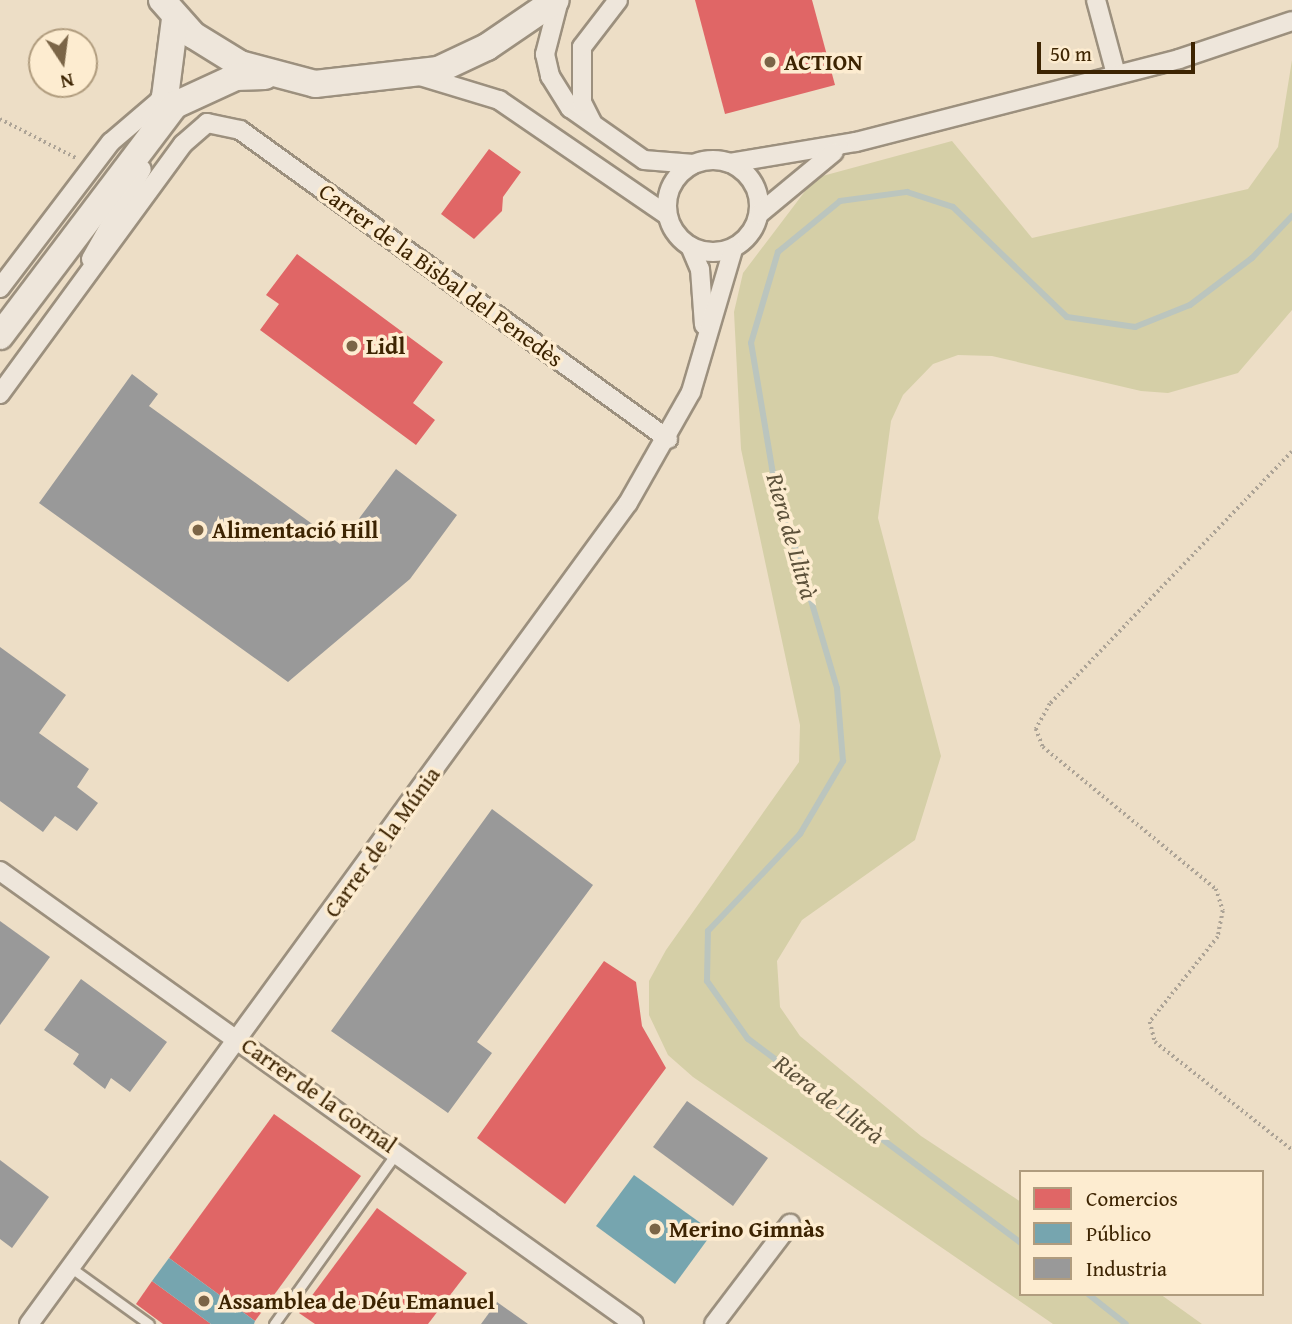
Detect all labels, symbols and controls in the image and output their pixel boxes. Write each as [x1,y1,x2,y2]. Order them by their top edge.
north arrow [28,28,98,98]
scale bar [1040,28,1198,72]
text: 50 m [1050,38,1092,69]
place label: ACTION [784,48,863,76]
marker: ACTION [762,54,778,70]
text: N [58,66,77,97]
street label: Carrer de la Bisbal del Penedès [314,177,568,373]
place label: Lidl [366,332,405,360]
marker: Lidl [344,338,360,354]
water label: Riera de Llitrà [760,470,824,602]
place label: Alimentació Hill [212,516,378,544]
marker: Alimentació Hill [190,522,206,538]
street label: Carrer de la Múnia [318,761,446,923]
street label: Carrer de la Gornal [236,1031,402,1159]
water label: Riera de Llitrà [769,1049,889,1149]
legend [1019,1170,1264,1296]
text: Comercios [1086,1183,1178,1214]
place label: Merino Gimnàs [669,1215,825,1243]
text: Público [1086,1218,1151,1249]
marker: Merino Gimnàs [647,1221,663,1237]
text: Industria [1086,1253,1167,1284]
place label: Assamblea de Déu Emanuel [218,1287,495,1315]
marker: Assamblea de Déu Emanuel [196,1293,212,1309]

